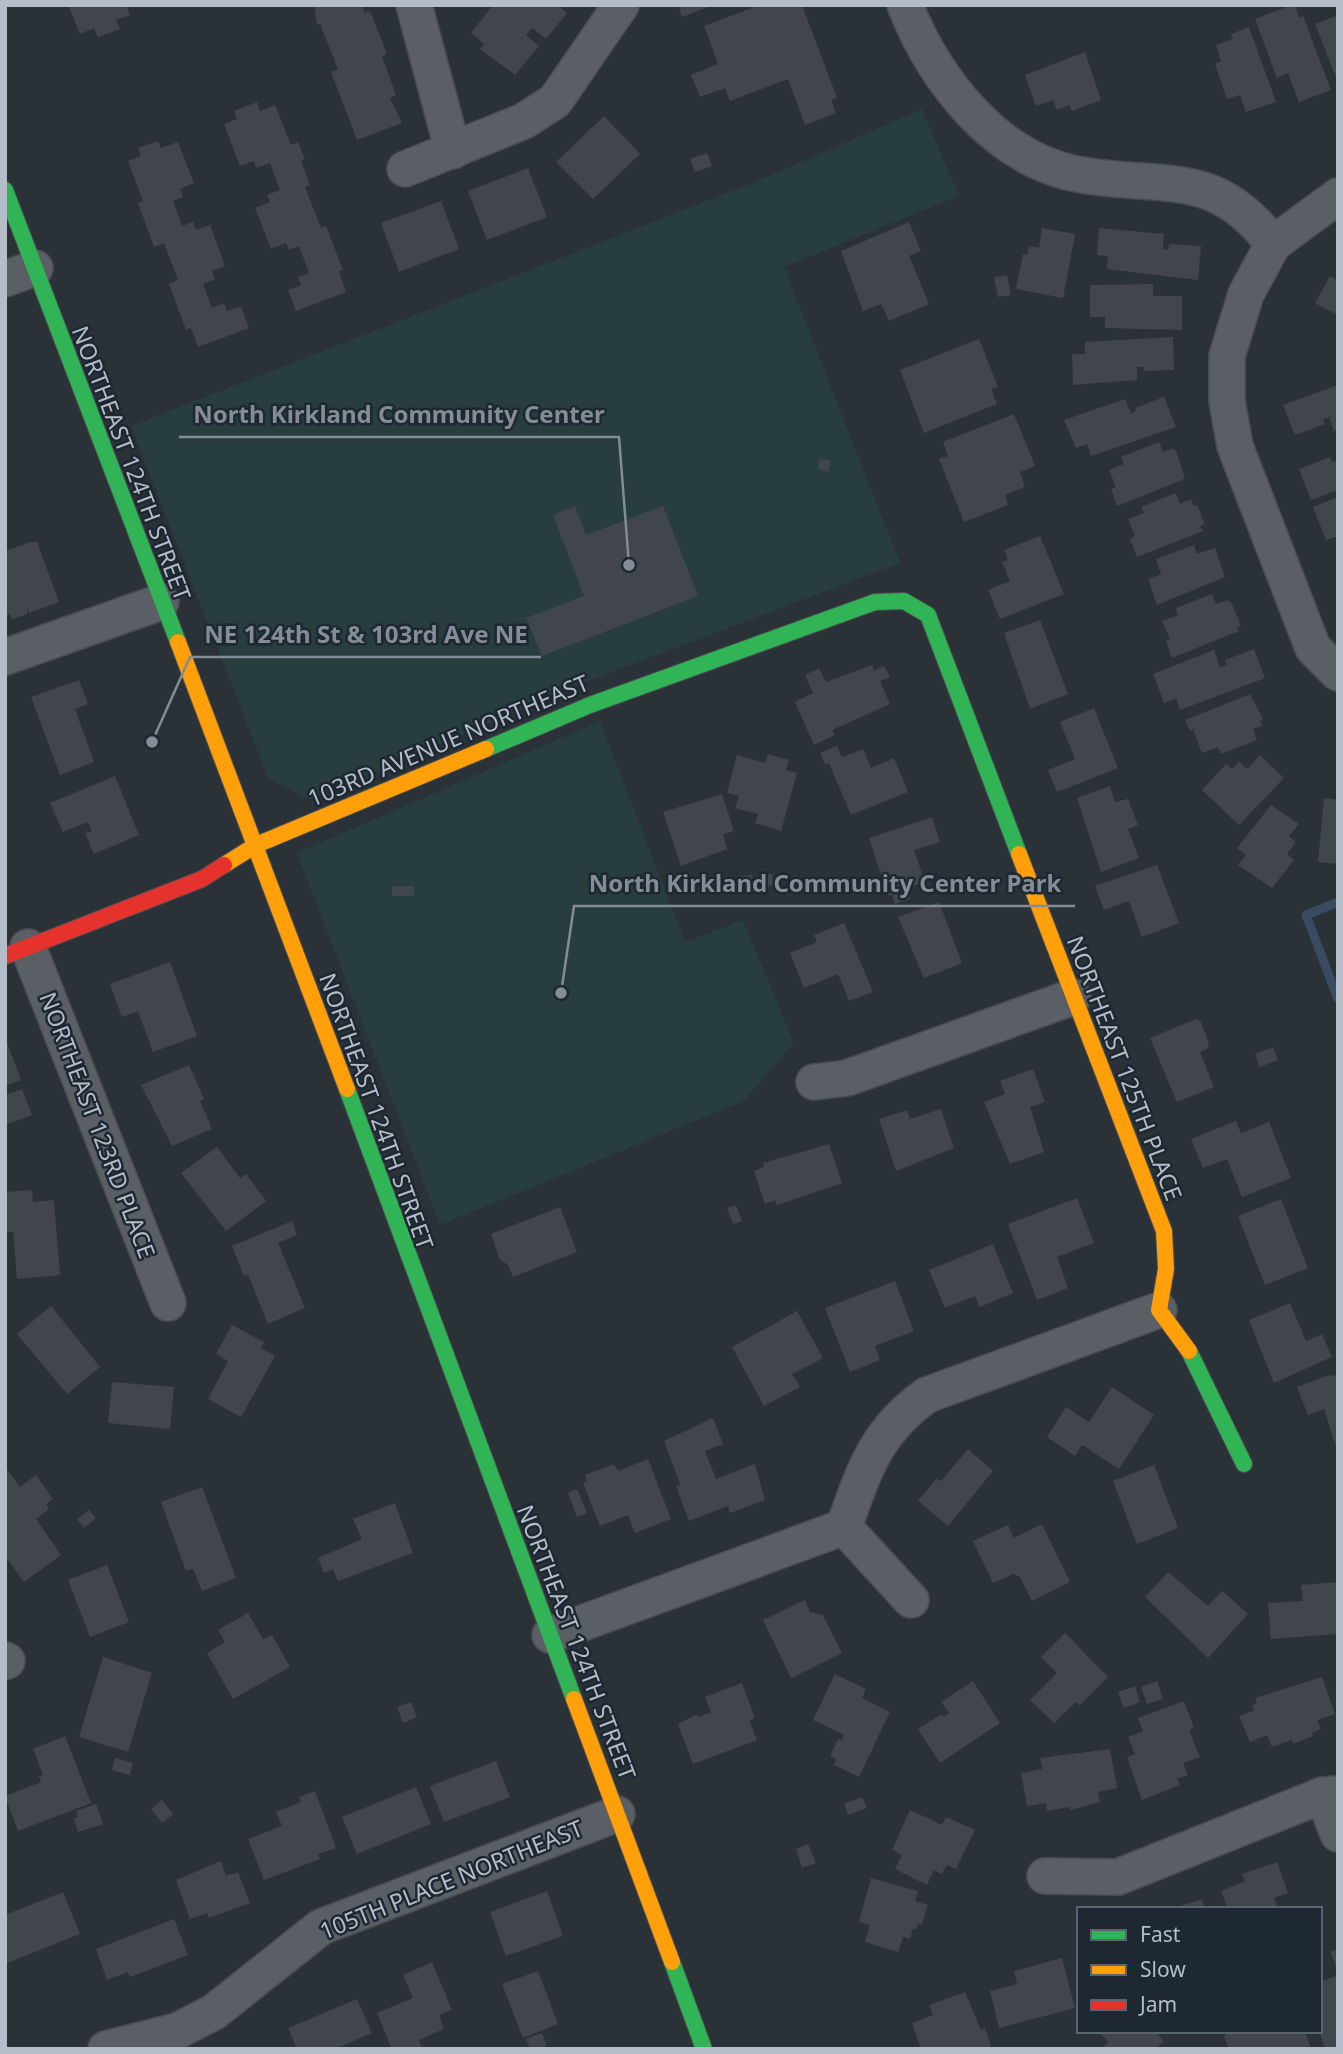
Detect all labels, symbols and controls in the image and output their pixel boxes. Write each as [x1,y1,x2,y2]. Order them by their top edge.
street label: NORTHEAST 124TH STREET [65,321,199,605]
callout: North Kirkland Community Center [179,392,619,437]
text: North Kirkland Community Center [193,397,605,430]
callout: NE 124th St & 103rd Ave NE [190,612,541,657]
text: NE 124th St & 103rd Ave NE [204,617,528,650]
street label: 103RD AVENUE NORTHEAST [303,666,594,814]
callout: North Kirkland Community Center Park [574,861,1075,906]
text: North Kirkland Community Center Park [589,866,1061,899]
street label: NORTHEAST 125TH PLACE [1060,931,1190,1205]
street label: NORTHEAST 124TH STREET [312,968,442,1254]
street label: NORTHEAST 123RD PLACE [32,987,164,1263]
street label: NORTHEAST 124TH STREET [510,1500,644,1784]
street label: 105TH PLACE NORTHEAST [315,1811,588,1947]
legend [1077,1907,1322,2033]
text: Fast [1140,1920,1181,1948]
text: Slow [1140,1955,1186,1983]
text: Jam [1138,1990,1177,2018]

